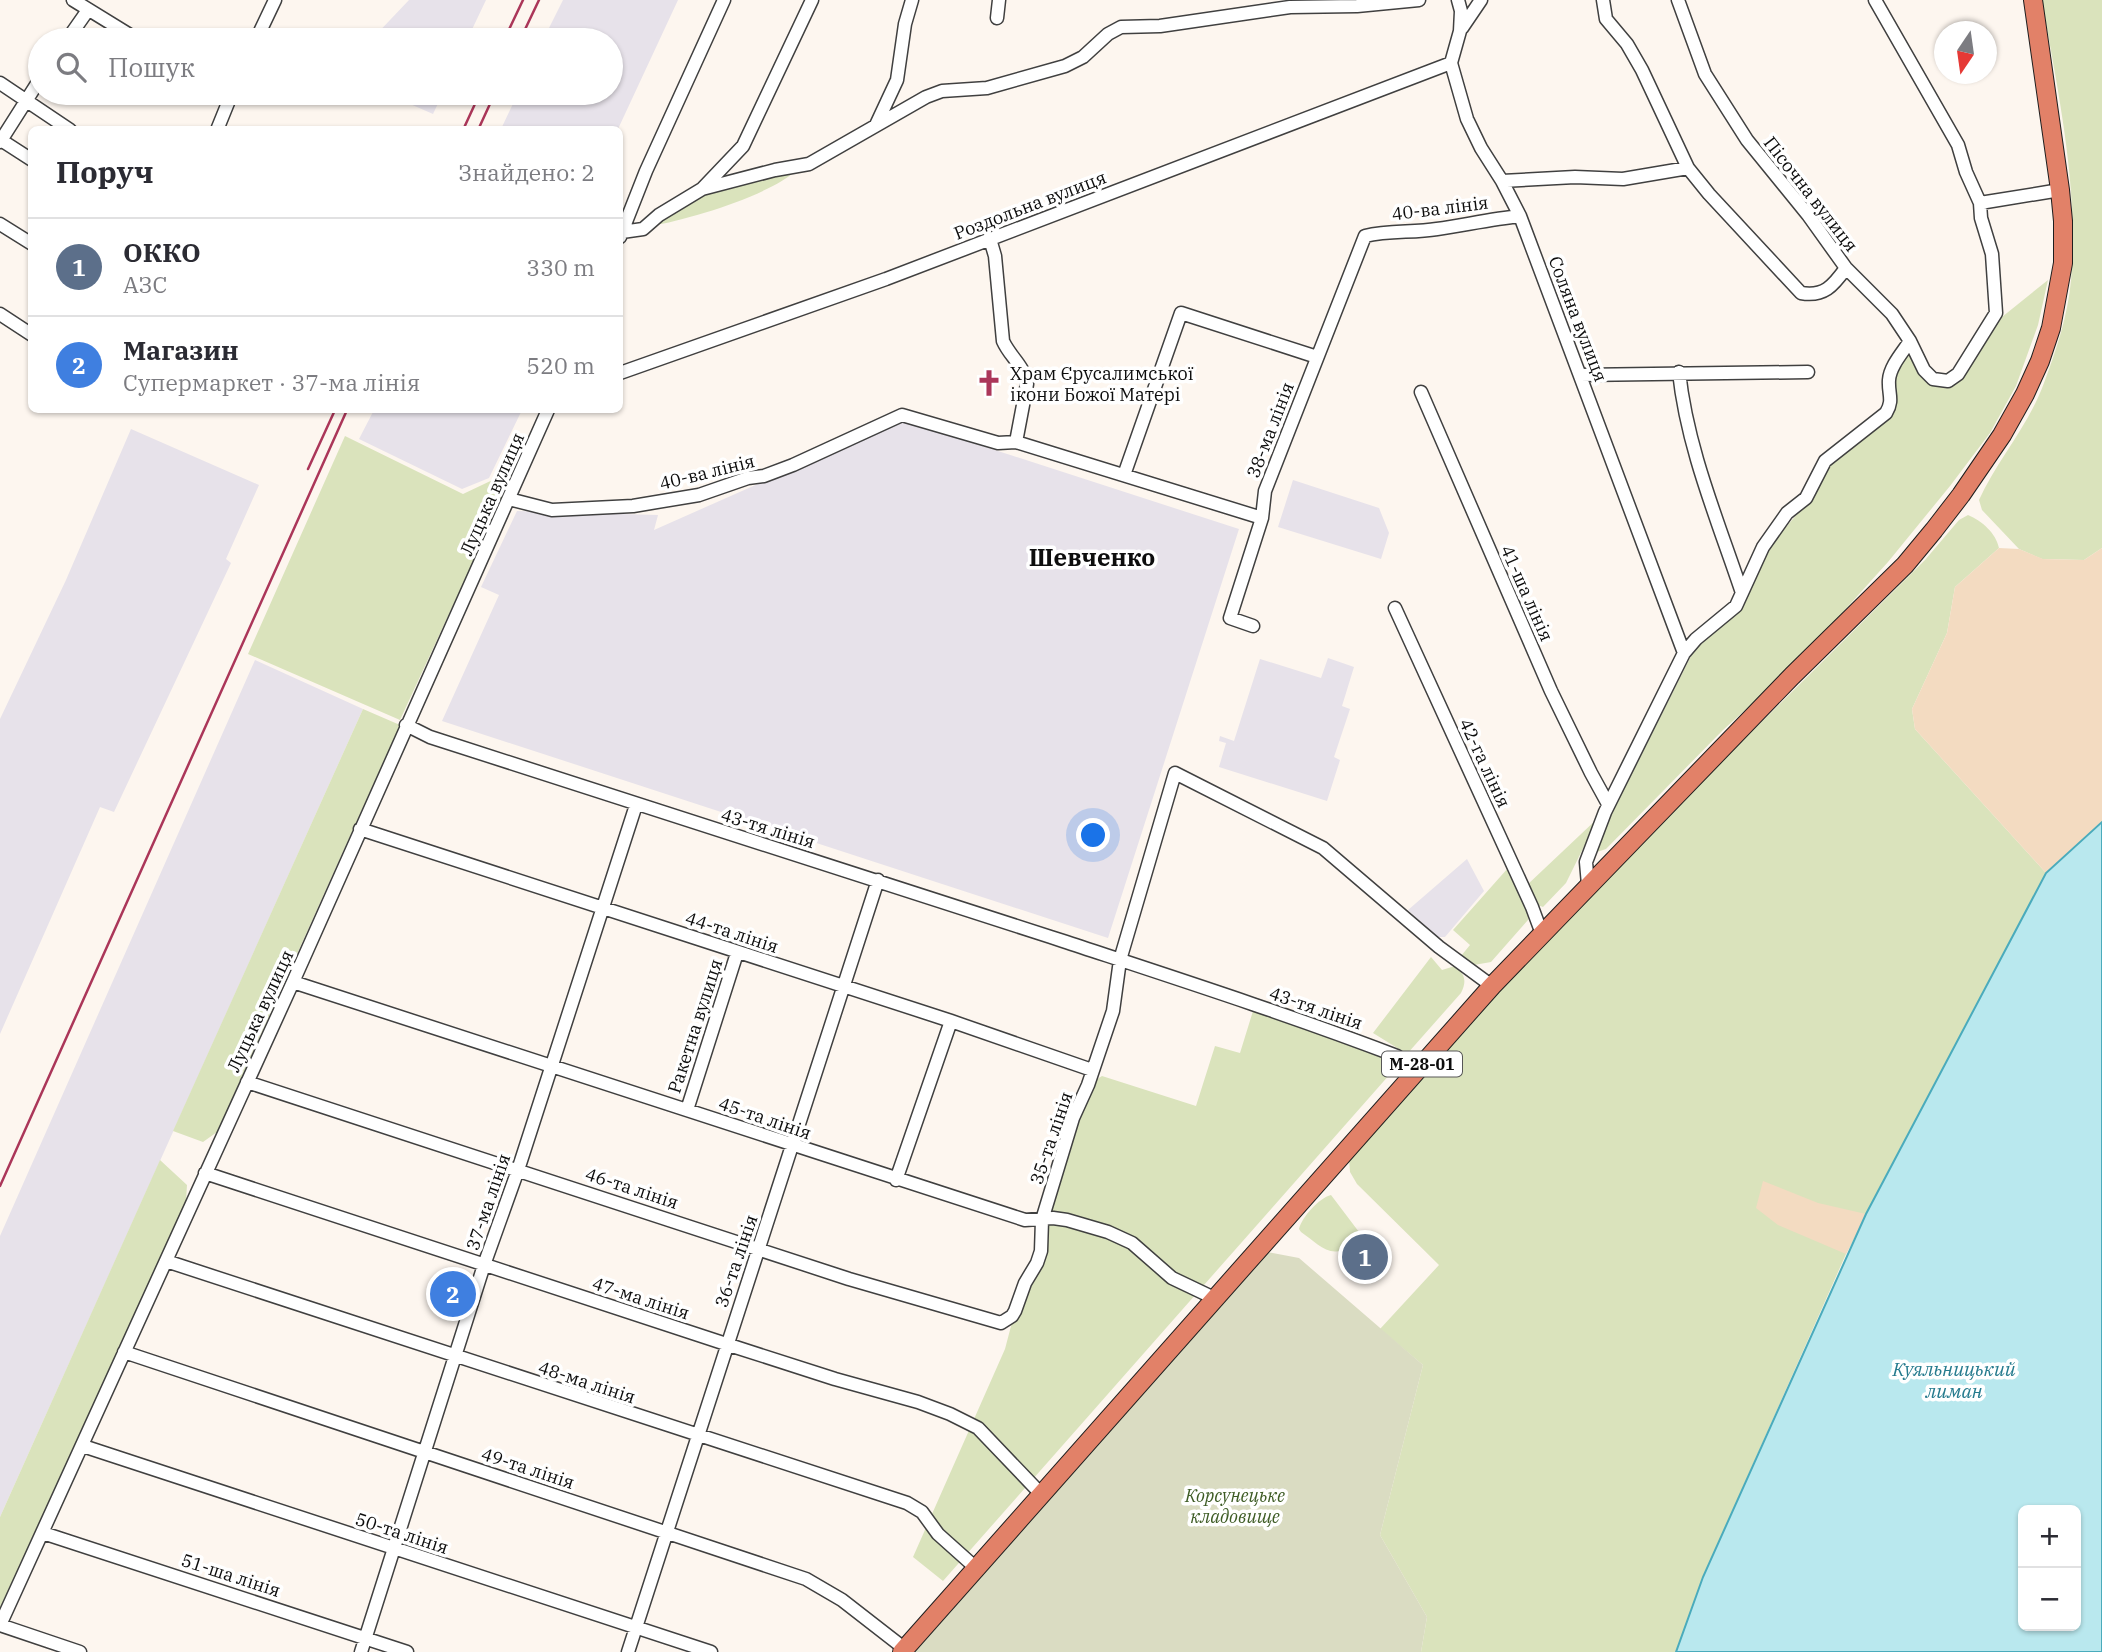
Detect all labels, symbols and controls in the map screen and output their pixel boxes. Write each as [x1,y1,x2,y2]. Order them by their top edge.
north arrow [1934,21,1997,84]
search box [28,28,623,105]
icon: search [52,48,90,86]
text: Пошук [108,50,195,84]
street label: Пісочна вулиця [1759,132,1863,256]
text: Поруч [56,152,153,191]
text: Знайдено: 2 [458,157,595,187]
street label: Роздольна вулиця [951,165,1109,245]
street label: 40-ва лінія [1390,191,1490,225]
text: ОККО [123,235,201,269]
text: 1 [72,252,86,282]
text: 330 m [526,252,595,282]
street label: Соляна вулиця [1543,253,1613,385]
text: АЗС [123,269,167,299]
text: Магазин [123,333,239,367]
text: 2 [72,350,86,380]
text: 520 m [526,350,595,380]
place label: Храм Єрусалимської ікони Божої Матері [1010,362,1194,406]
text: Супермаркет · 37-ма лінія [123,367,420,397]
church icon: Храм Єрусалимської ікони Божої Матері [974,368,1004,398]
street label: 38-ма лінія [1241,379,1299,481]
street label: Луцька вулиця [455,429,529,559]
street label: 40-ва лінія [657,449,757,495]
district label: Шевченко [1029,541,1155,573]
street label: 41-ша лінія [1496,541,1558,645]
street label: 42-га лінія [1454,715,1516,811]
street label: 43-тя лінія [718,803,818,853]
your location [1076,818,1110,852]
street label: 44-та лінія [683,906,781,958]
street label: Луцька вулиця [222,946,298,1076]
street label: Ракетна вулиця [662,956,728,1096]
street label: 43-тя лінія [1266,981,1366,1035]
road number: М-28-01 [1382,1052,1462,1076]
street label: 35-та лінія [1024,1089,1078,1187]
street label: 45-та лінія [716,1091,814,1145]
street label: 37-ма лінія [461,1151,515,1253]
street label: 46-та лінія [583,1162,681,1214]
street label: 36-та лінія [709,1212,763,1310]
pin: 1 [1342,1231,1388,1283]
pin: 2 [430,1268,476,1320]
street label: 47-ма лінія [590,1271,692,1325]
street label: 48-ма лінія [536,1355,638,1409]
water label: Куяльницький лиман [1891,1357,2016,1403]
street label: 49-та лінія [479,1442,577,1494]
park label: Корсунецьке кладовище [1184,1484,1285,1528]
map controls [2018,1505,2081,1631]
button: + [2018,1505,2081,1568]
street label: 50-та лінія [353,1507,451,1559]
street label: 51-ша лінія [179,1548,283,1602]
button: − [2018,1568,2081,1631]

